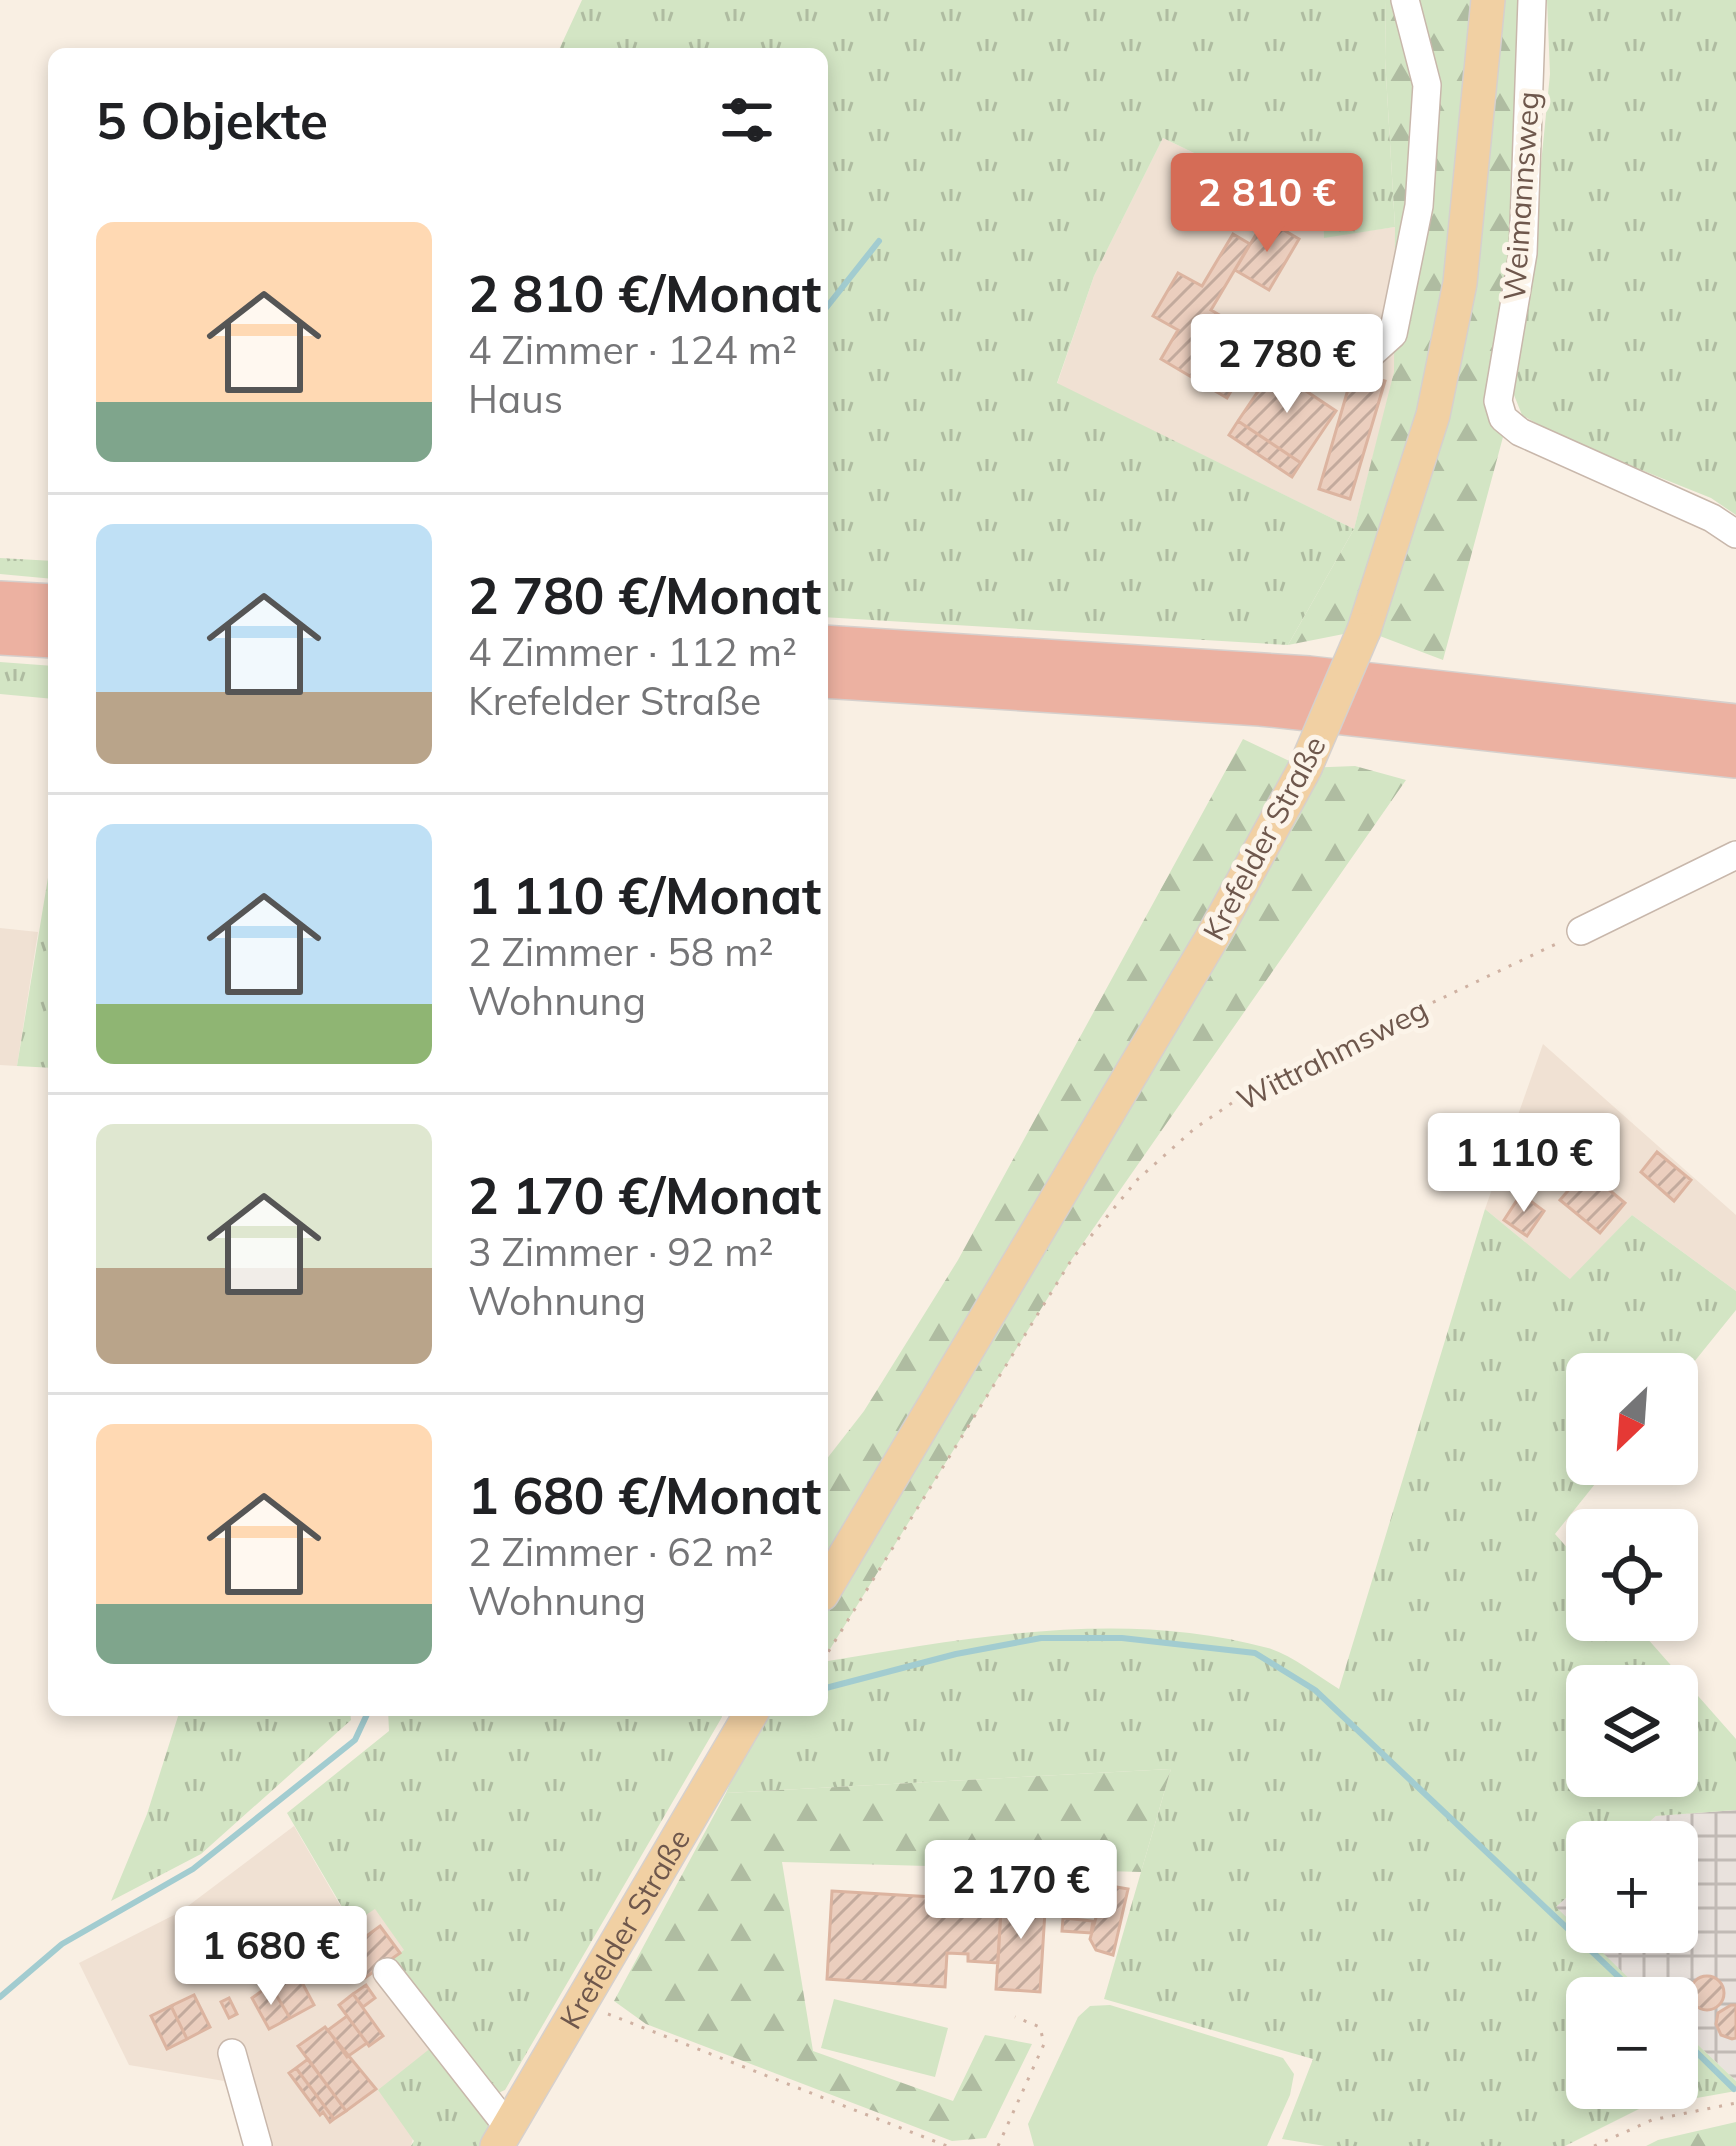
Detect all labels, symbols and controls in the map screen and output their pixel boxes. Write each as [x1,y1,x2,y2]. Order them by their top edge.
icon: filters [714,87,780,153]
text: 5 Objekte [96,88,328,152]
street label: Weimannsweg [1495,90,1547,302]
pin: 2 810 € [1156,153,1378,255]
text: 2 810 € [1198,167,1336,216]
text: 2 810 €/Monat [468,261,821,325]
icon: home [192,270,336,414]
pin: 2 780 € [1176,314,1398,416]
text: 4 Zimmer · 124 m² [468,325,797,374]
text: 2 780 € [1218,328,1356,377]
text: Haus [468,374,563,423]
text: 2 780 €/Monat [468,563,821,627]
icon: home [192,572,336,716]
text: 4 Zimmer · 112 m² [468,627,797,676]
text: Krefelder Straße [468,676,761,725]
street label: Krefelder Straße [1194,730,1334,946]
text: 1 110 €/Monat [468,863,821,927]
icon: home [192,872,336,1016]
text: 2 Zimmer · 58 m² [468,927,773,976]
text: Wohnung [468,976,646,1025]
street label: Wittrahmsweg [1230,990,1434,1118]
pin: 1 110 € [1413,1113,1635,1215]
text: 1 110 € [1455,1127,1593,1176]
text: 2 170 €/Monat [468,1163,821,1227]
icon: home [192,1172,336,1316]
text: 3 Zimmer · 92 m² [468,1227,773,1276]
text: Wohnung [468,1276,646,1325]
north arrow [1566,1353,1698,1485]
map controls [1566,1353,1698,2109]
text: 1 680 €/Monat [468,1463,821,1527]
icon: home [192,1472,336,1616]
button: locate [1566,1509,1698,1641]
text: 2 Zimmer · 62 m² [468,1527,773,1576]
text: Wohnung [468,1576,646,1625]
button: layers [1566,1665,1698,1797]
button: + [1566,1821,1698,1953]
street label: Krefelder Straße [551,1822,698,2036]
pin: 2 170 € [910,1840,1132,1942]
text: 2 170 € [952,1854,1090,1903]
pin: 1 680 € [160,1906,382,2008]
text: 1 680 € [202,1920,340,1969]
button: − [1566,1977,1698,2109]

